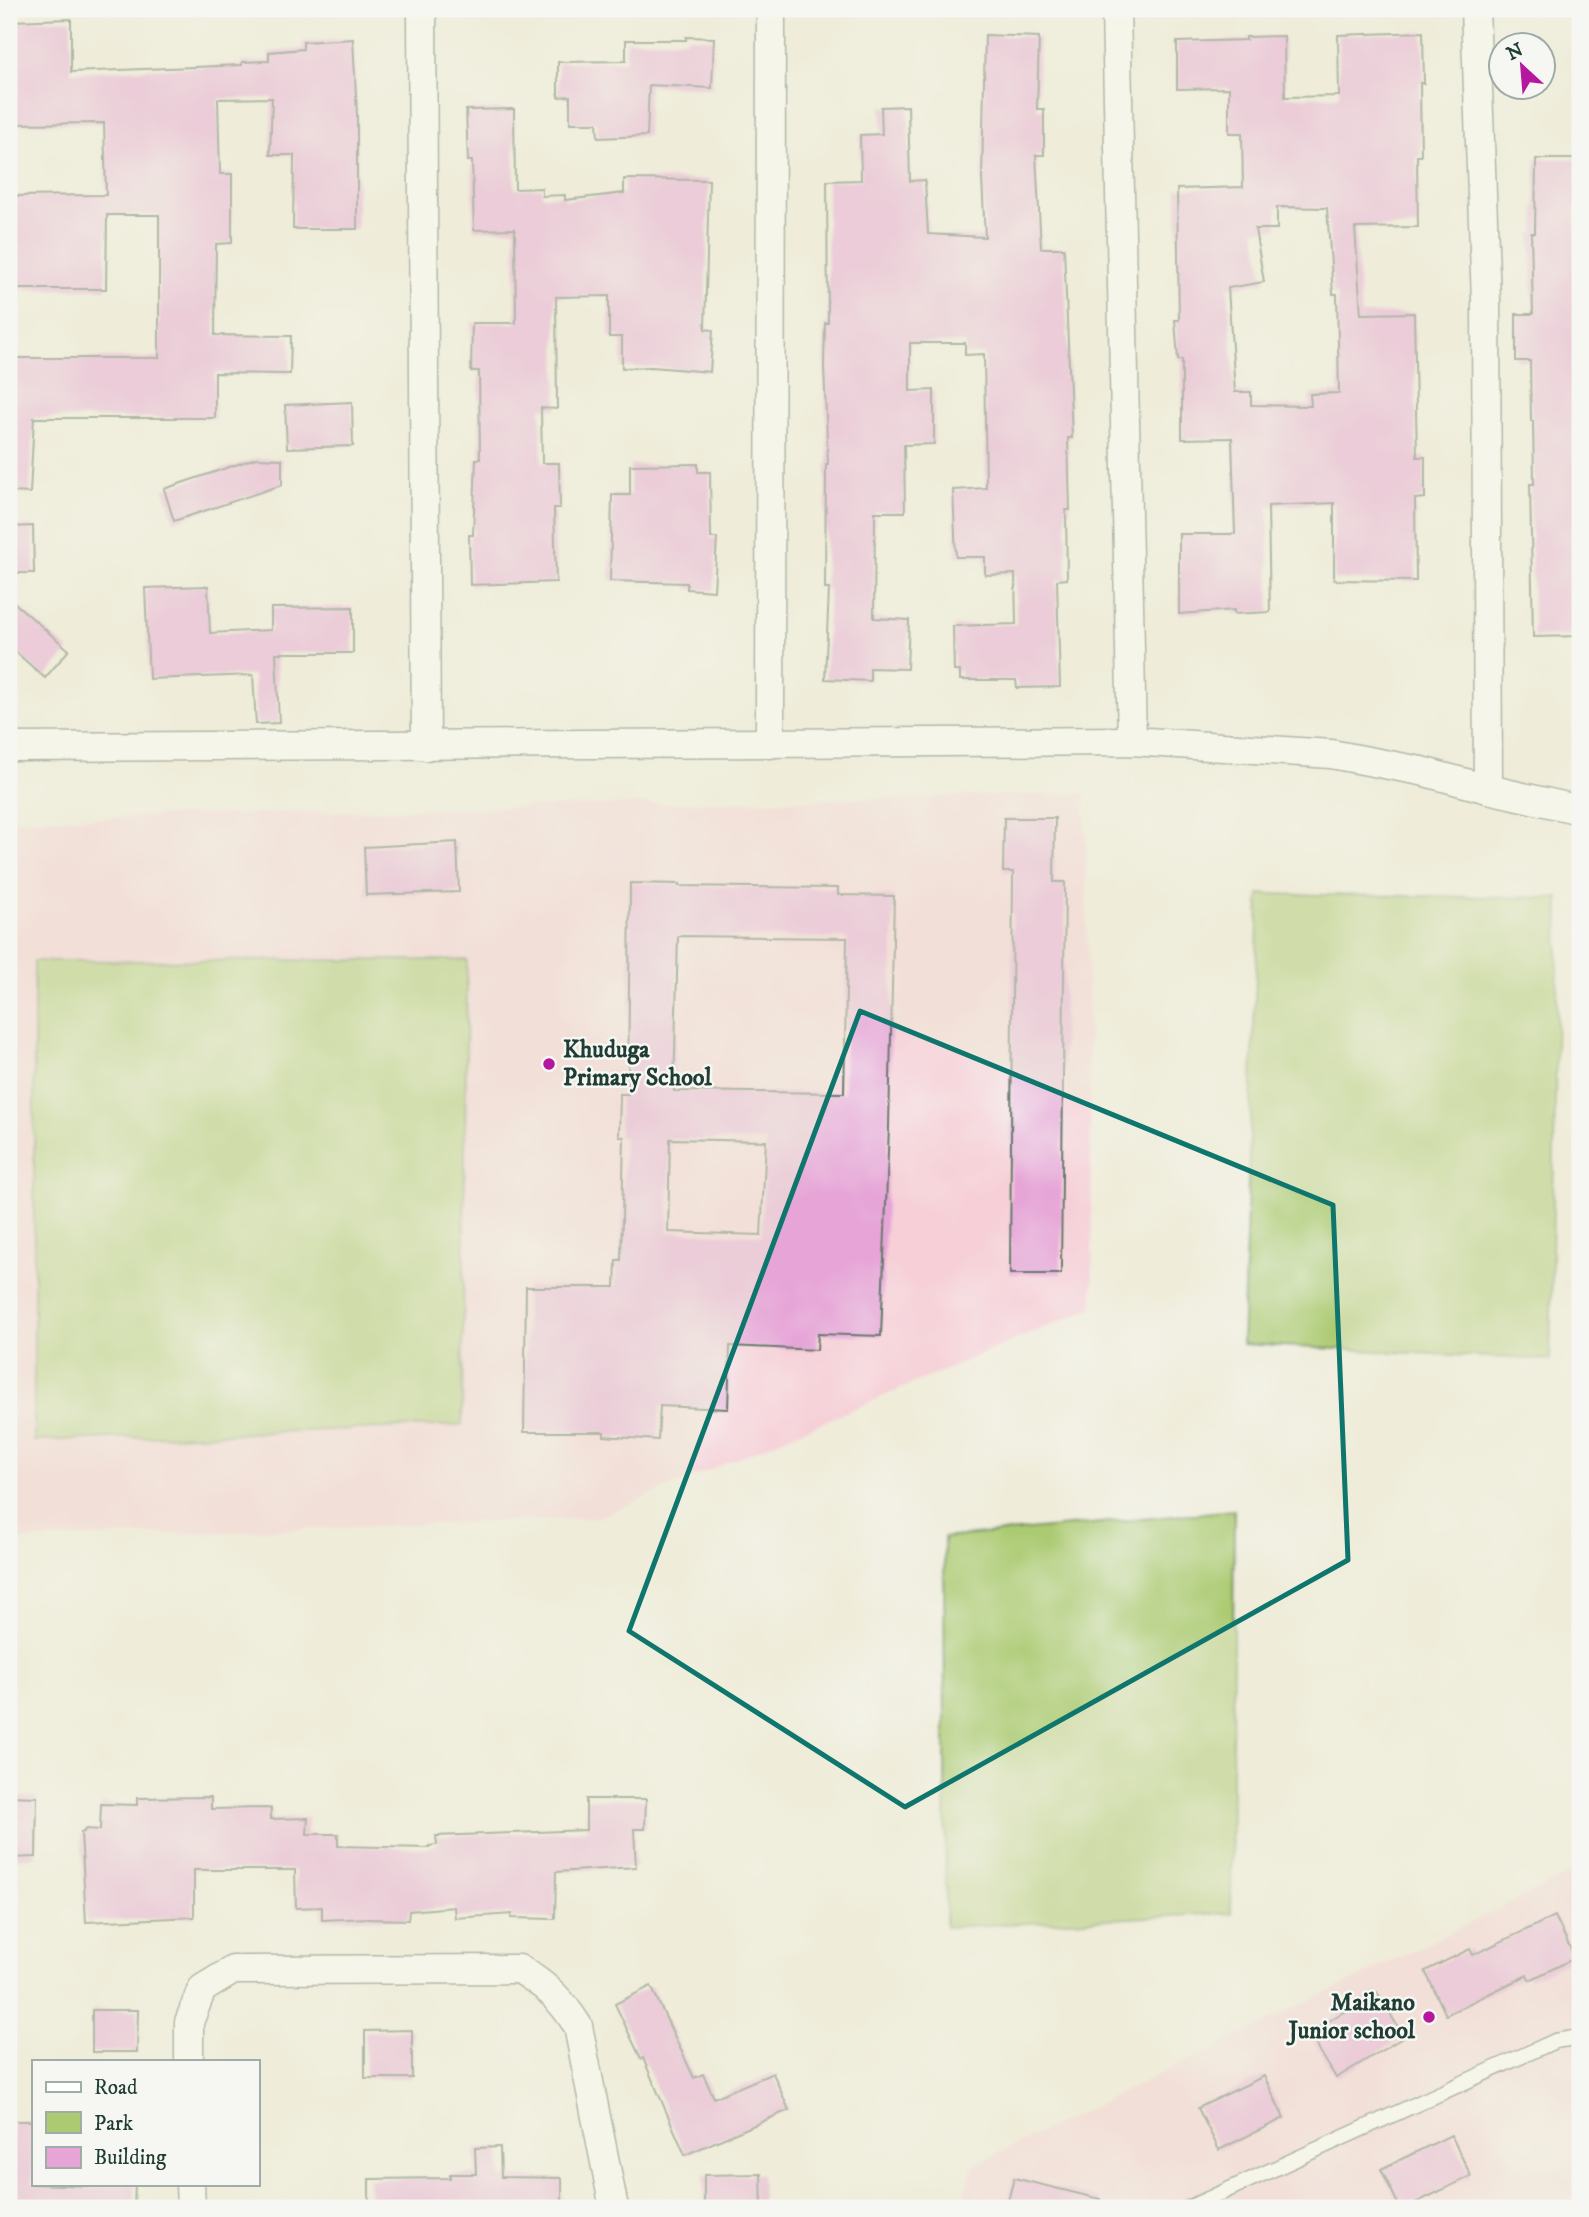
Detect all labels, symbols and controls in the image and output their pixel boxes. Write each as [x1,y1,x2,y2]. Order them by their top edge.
north arrow [1488,32,1558,102]
text: N [1503,38,1528,66]
place label: Khuduga Primary School [563,1035,712,1093]
marker: Khuduga Primary School [541,1056,557,1072]
place label: Maikano Junior school [1286,1988,1416,2046]
marker: Maikano Junior school [1421,2009,1437,2025]
legend [32,2060,259,2186]
text: Road [94,2075,138,2101]
text: Park [94,2111,134,2137]
text: Building [94,2145,167,2171]

